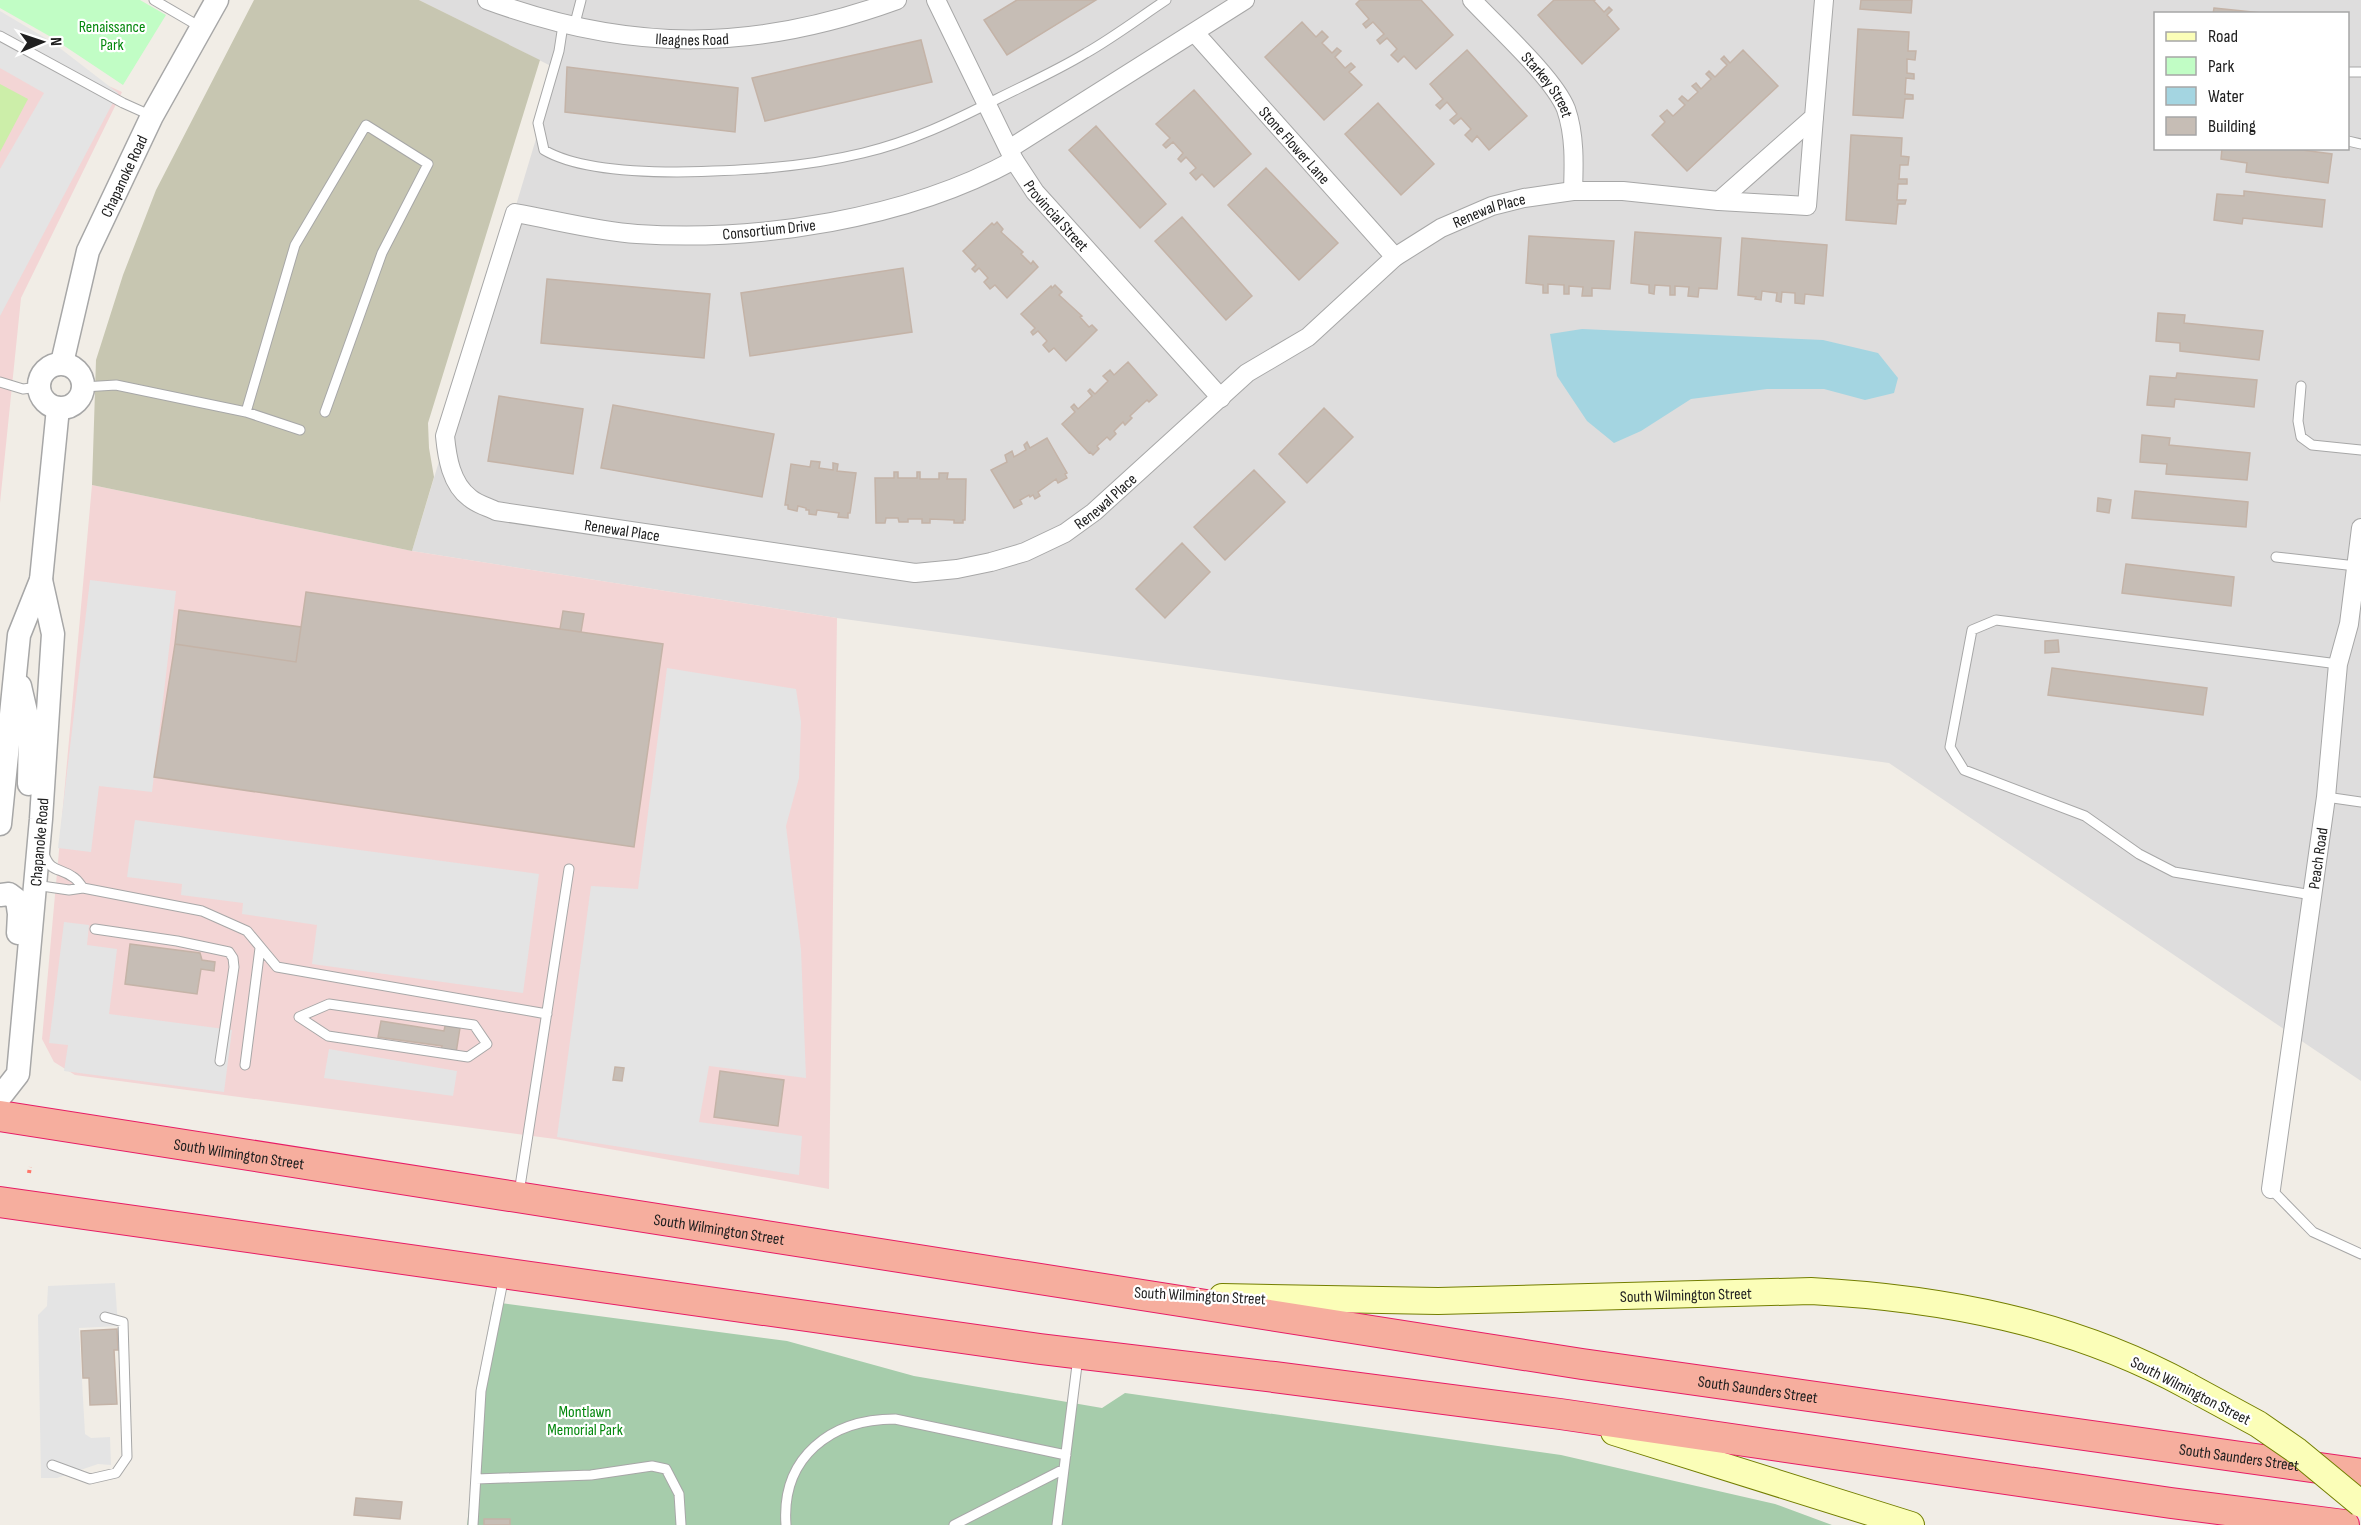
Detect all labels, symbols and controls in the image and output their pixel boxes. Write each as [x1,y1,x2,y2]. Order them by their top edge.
north arrow [12,12,72,72]
legend [2154,12,2349,150]
park label: Renaissance Park [79,18,145,55]
text: Road [2208,26,2238,47]
street label: Ileagnes Road [655,30,730,50]
text: N [46,37,65,46]
street label: Starkey Street [1517,49,1576,120]
text: Park [2208,56,2234,77]
text: Water [2208,86,2244,107]
street label: Stone Flower Lane [1254,103,1333,189]
text: Building [2208,116,2256,137]
street label: Chapanoke Road [97,133,152,221]
street label: Provincial Street [1019,177,1092,256]
street label: Renewal Place [1450,190,1528,233]
street label: Consortium Drive [722,216,817,245]
street label: Renewal Place [1071,470,1141,534]
street label: Renewal Place [583,516,661,546]
street label: Chapanoke Road [27,797,53,887]
street label: Peach Road [2305,826,2333,890]
street label: South Wilmington Street [172,1135,306,1175]
street label: South Wilmington Street [652,1211,786,1250]
street label: South Wilmington Street [1134,1284,1266,1309]
street label: South Wilmington Street [1620,1285,1752,1307]
street label: South Wilmington Street [2127,1353,2253,1430]
street label: South Saunders Street [1697,1372,1819,1408]
park label: Montlawn Memorial Park [547,1403,623,1440]
street label: South Saunders Street [2178,1440,2300,1476]

